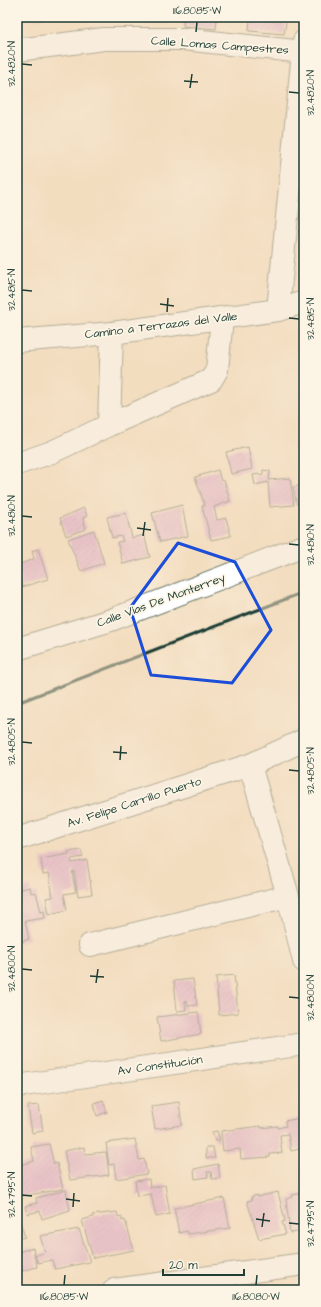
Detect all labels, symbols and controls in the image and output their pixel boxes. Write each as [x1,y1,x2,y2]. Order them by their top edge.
text: 116.8085°W [173,4,222,18]
street label: Calle Lomas Campestres [150,32,289,59]
text: 32.4820°N [5,41,19,87]
text: 32.4820°N [304,70,318,116]
text: 32.4815°N [5,269,19,311]
text: 32.4815°N [304,298,318,340]
street label: Camino a Terrazas del Valle [84,308,239,343]
text: 32.4810°N [5,495,19,537]
text: 32.4810°N [304,524,318,566]
street label: Calle Vías De Monterrey [95,569,228,633]
text: 32.4805°N [5,718,19,766]
text: 32.4805°N [304,747,318,795]
street label: Av. Felipe Carrillo Puerto [65,773,204,832]
text: 32.4800°N [5,946,19,992]
text: 32.4800°N [304,975,318,1021]
street label: Av Constitución [116,1051,204,1080]
text: 32.4795°N [5,1172,19,1218]
text: 32.4795°N [304,1201,318,1247]
scale bar [163,1251,244,1277]
text: 20 m [169,1257,198,1274]
text: 116.8085°W [40,1290,89,1304]
text: 116.8080°W [232,1290,280,1304]

